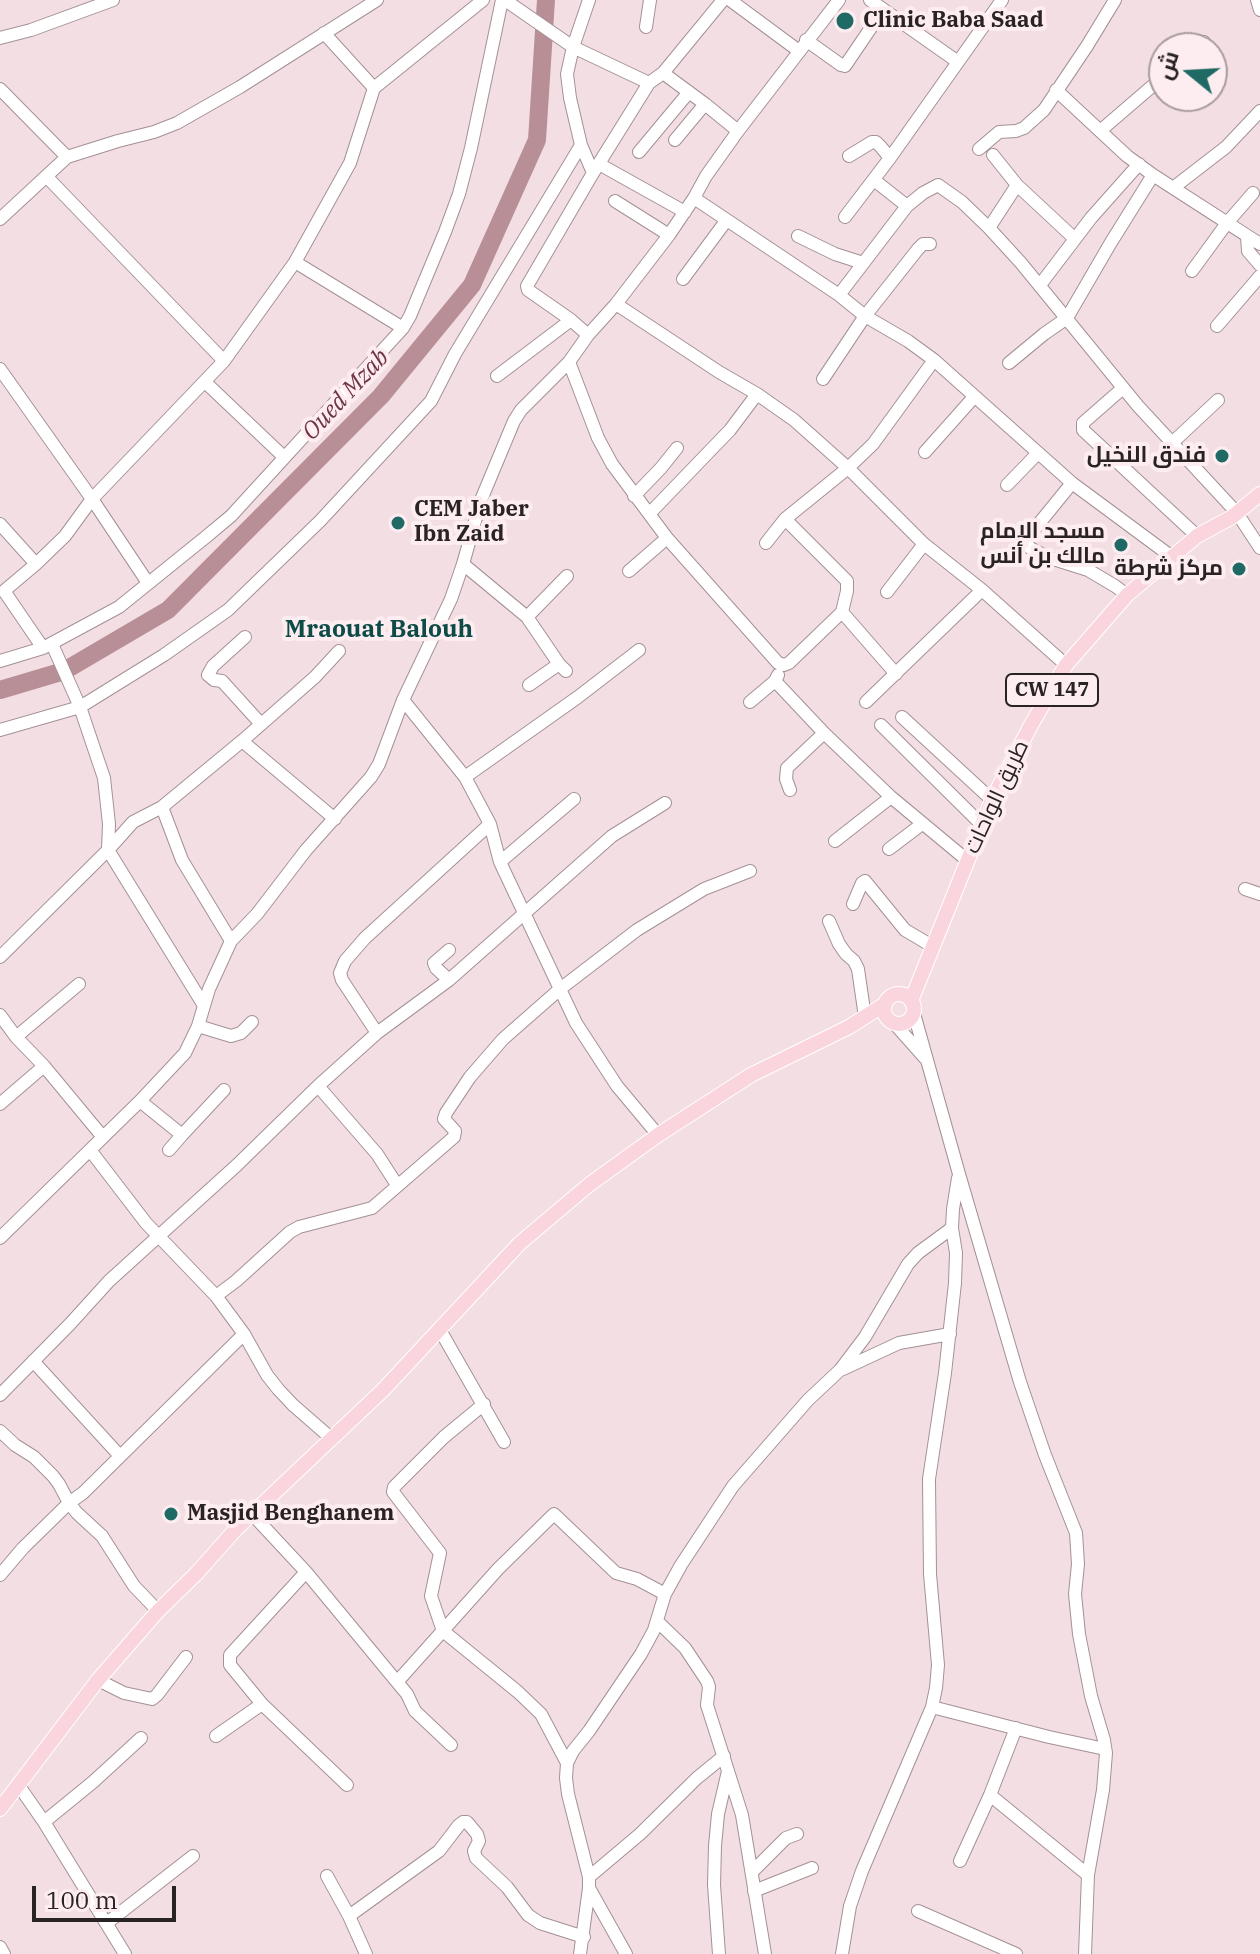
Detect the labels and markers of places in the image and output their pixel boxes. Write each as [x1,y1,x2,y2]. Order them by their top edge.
place label: Clinic Baba Saad [863,8,1044,34]
marker: Clinic Baba Saad [834,10,856,32]
place label: فندق النخيل [1087,443,1206,469]
marker: فندق النخيل [1213,447,1231,465]
place label: CEM Jaber Ibn Zaid [414,497,529,548]
marker: CEM Jaber Ibn Zaid [389,514,407,532]
place label: مسجد الإمام مالك بن أنس [980,519,1105,570]
marker: مسجد الإمام مالك بن أنس [1112,536,1130,554]
place label: مركز شرطة [1114,556,1223,582]
marker: مركز شرطة [1230,560,1248,578]
place label: Masjid Benghanem [187,1501,394,1527]
marker: Masjid Benghanem [162,1505,180,1523]

